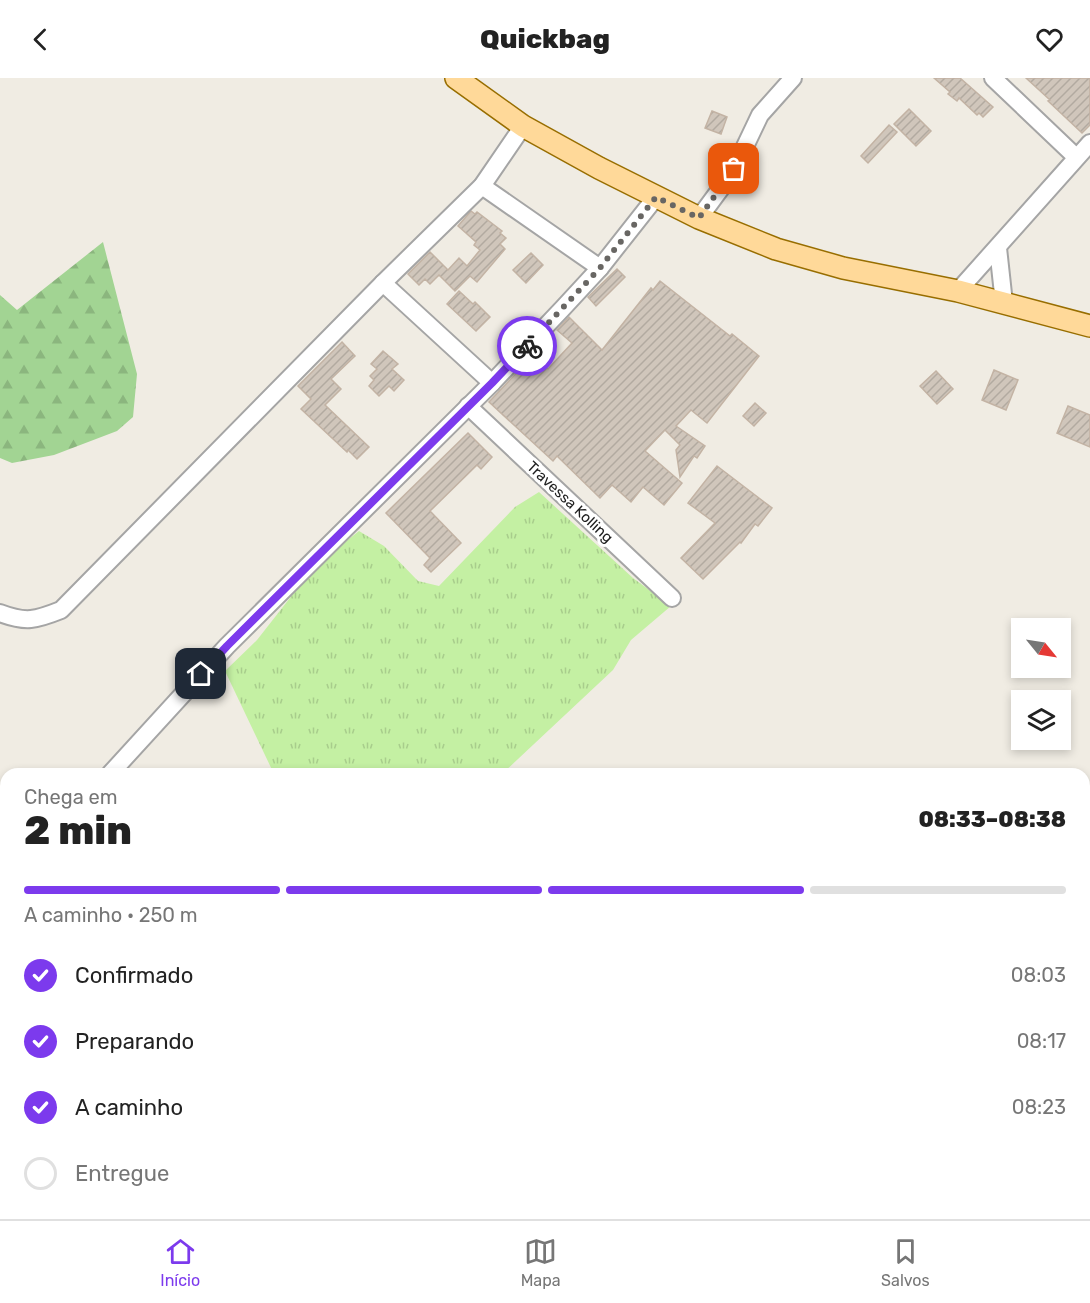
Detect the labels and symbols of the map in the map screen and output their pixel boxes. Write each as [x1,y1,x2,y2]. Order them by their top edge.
pin [708,143,759,194]
courier [497,316,557,376]
street label: Travessa Kolling [523,458,617,546]
north arrow [1011,618,1071,678]
pin [175,648,226,699]

